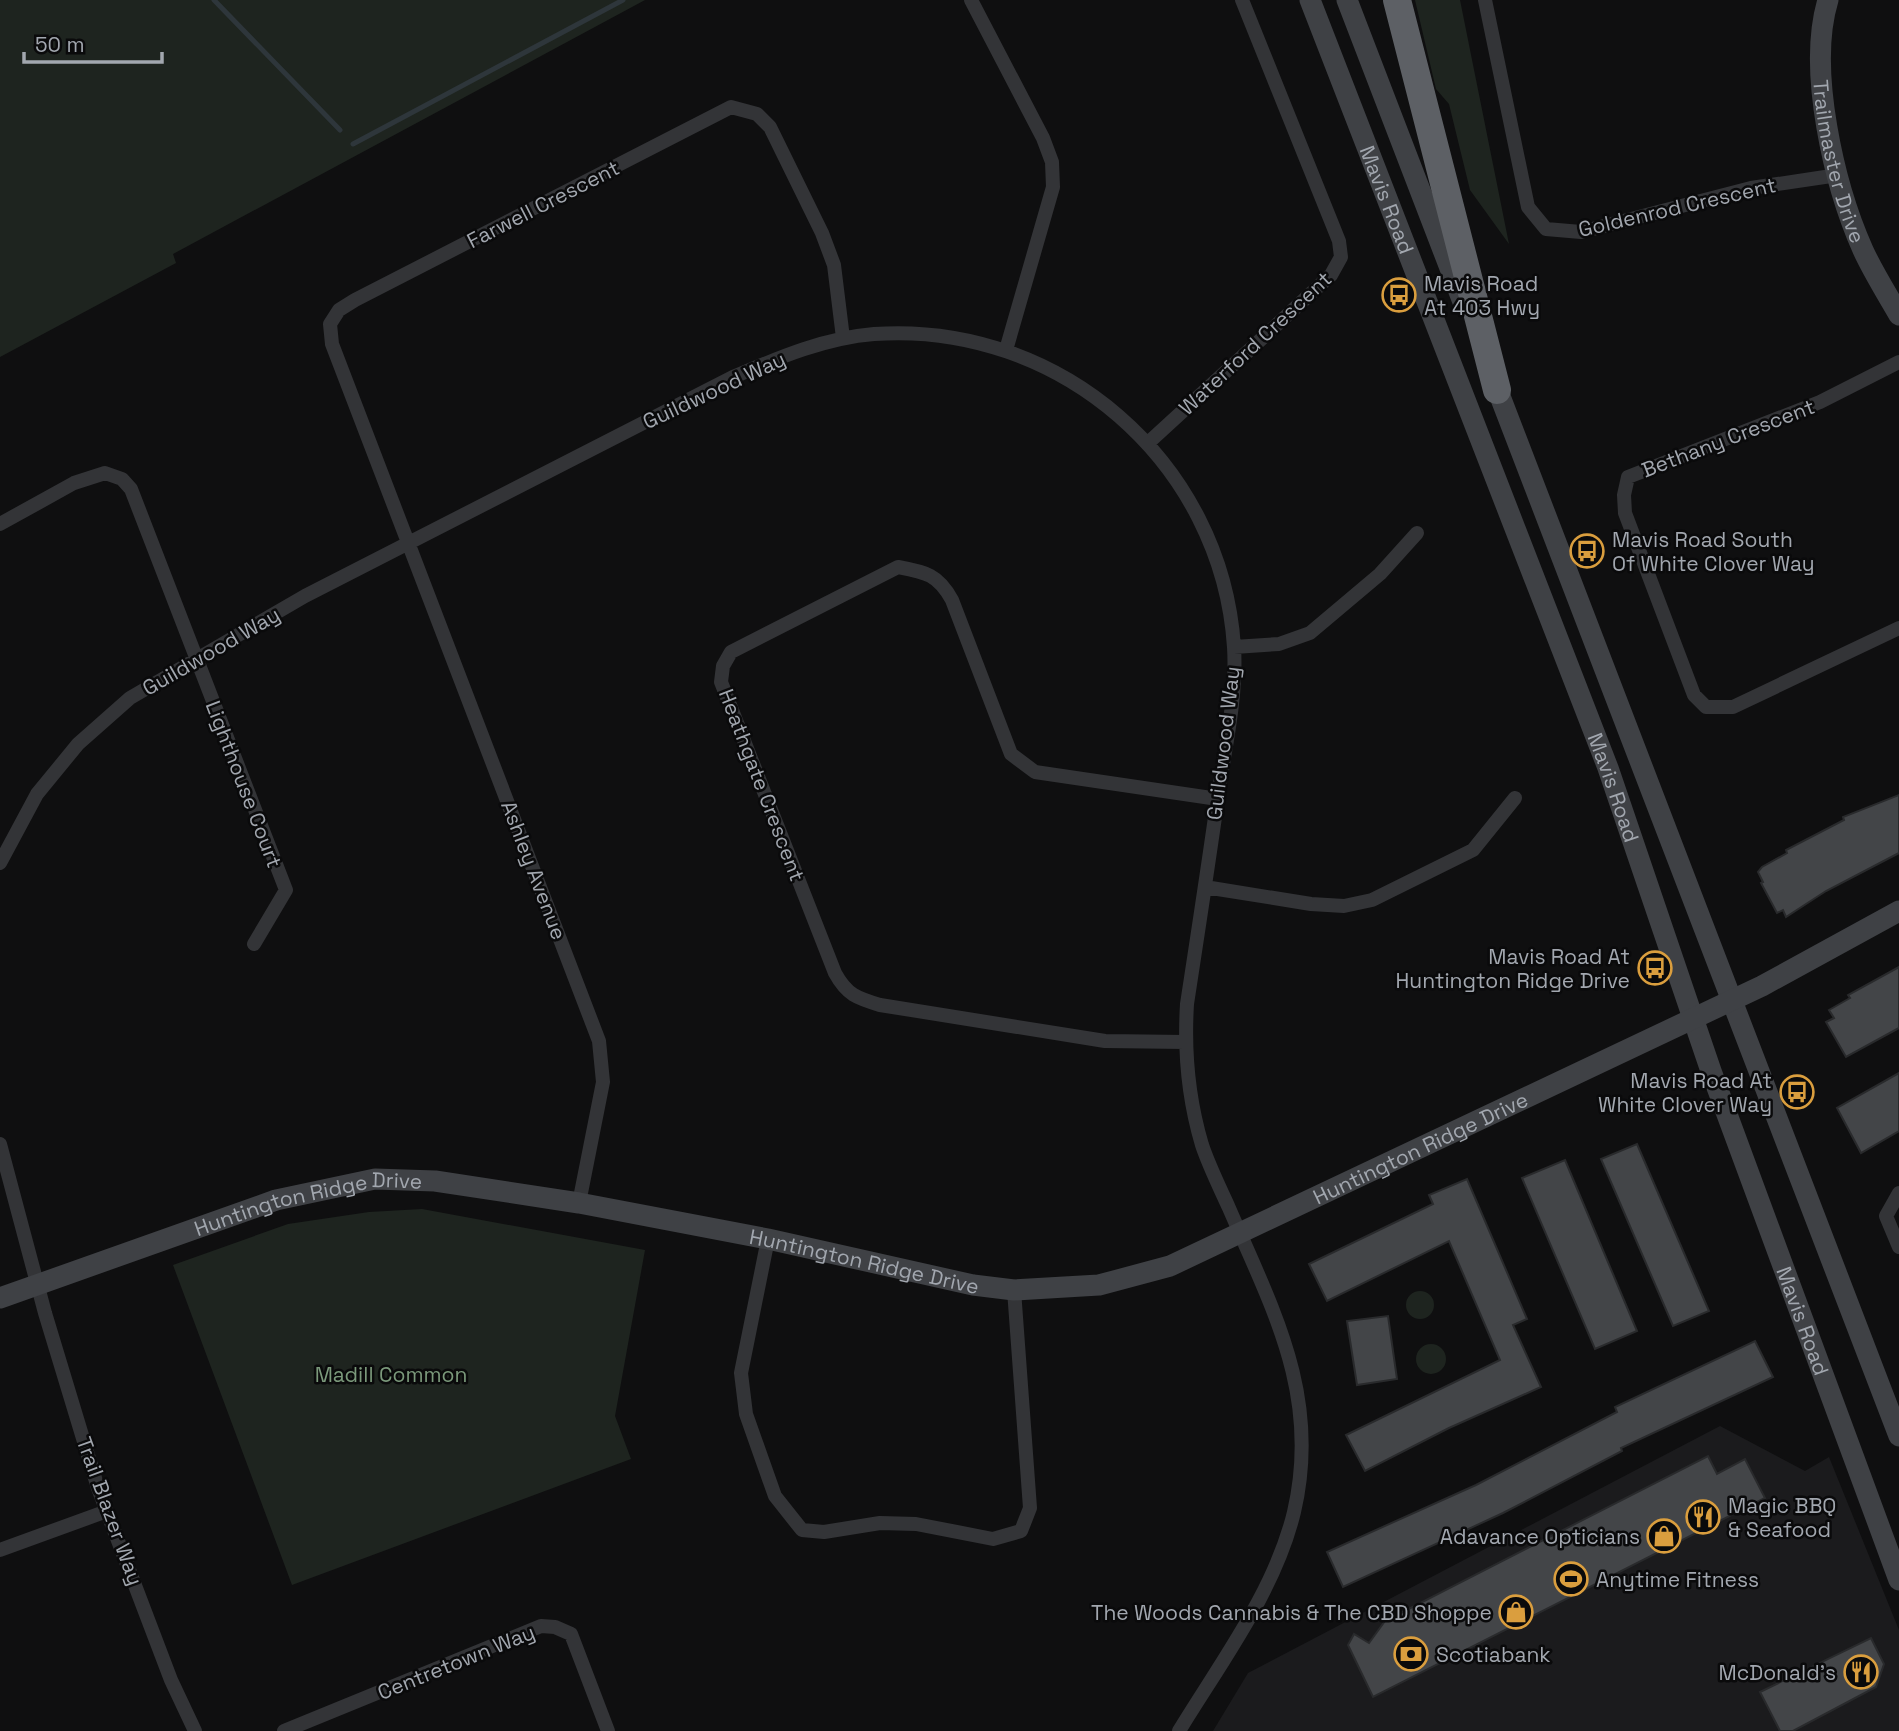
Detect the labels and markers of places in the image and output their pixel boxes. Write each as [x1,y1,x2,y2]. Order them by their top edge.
place label: Mavis Road At 403 Hwy [1424,270,1540,321]
bus stop icon: Mavis Road At 403 Hwy [1380,276,1418,314]
place label: Mavis Road South Of White Clover Way [1612,526,1815,577]
bus stop icon: Mavis Road South Of White Clover Way [1568,532,1606,570]
place label: Mavis Road At Huntington Ridge Drive [1396,943,1630,994]
bus stop icon: Mavis Road At Huntington Ridge Drive [1636,949,1674,987]
place label: Mavis Road At White Clover Way [1598,1067,1772,1118]
bus stop icon: Mavis Road At White Clover Way [1778,1073,1816,1111]
place label: Magic BBQ & Seafood [1728,1492,1836,1543]
restaurant icon: Magic BBQ & Seafood [1684,1498,1722,1536]
shop icon: Adavance Opticians [1645,1517,1683,1555]
place label: Adavance Opticians [1440,1523,1640,1550]
sports icon: Anytime Fitness [1552,1560,1590,1598]
place label: Anytime Fitness [1596,1566,1759,1593]
shop icon: The Woods Cannabis & The CBD Shoppe [1497,1593,1535,1631]
place label: The Woods Cannabis & The CBD Shoppe [1091,1599,1492,1626]
bank icon: Scotiabank [1392,1635,1430,1673]
place label: Scotiabank [1436,1641,1551,1668]
restaurant icon: McDonald's [1842,1653,1880,1691]
place label: McDonald's [1718,1659,1836,1686]

